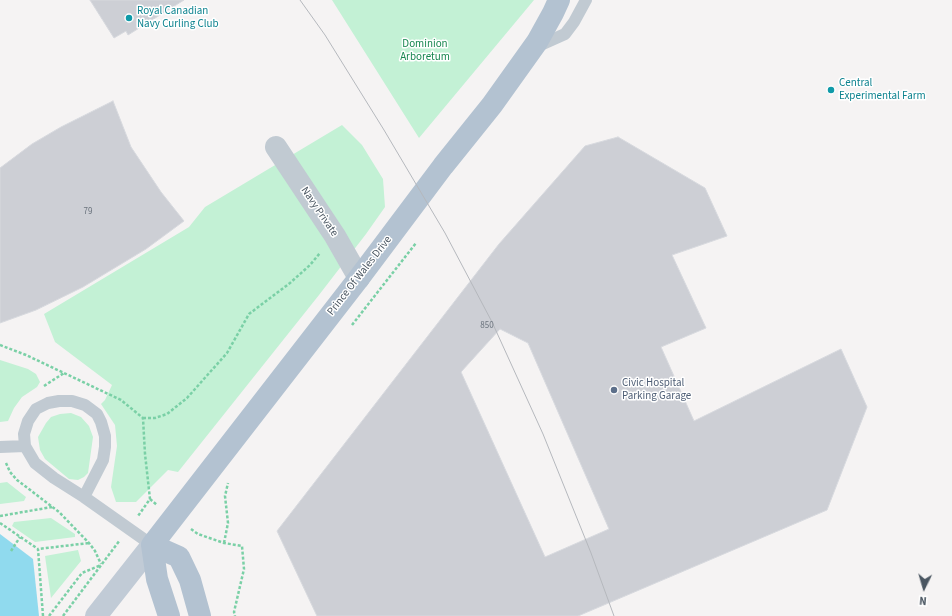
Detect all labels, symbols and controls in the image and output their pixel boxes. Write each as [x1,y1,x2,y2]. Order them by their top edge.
place label: Royal Canadian Navy Curling Club [137,5,219,31]
marker: Royal Canadian Navy Curling Club [124,13,134,23]
park label: Dominion Arboretum [400,38,450,64]
place label: Central Experimental Farm [839,77,926,103]
marker: Central Experimental Farm [826,85,836,95]
street label: Navy Private [298,185,340,239]
house number: 79 [84,207,92,217]
street label: Prince Of Wales Drive [325,234,395,318]
house number: 850 [480,321,494,331]
place label: Civic Hospital Parking Garage [622,377,691,403]
marker: Civic Hospital Parking Garage [609,385,619,395]
north arrow [904,568,944,608]
text: N [919,593,927,608]

